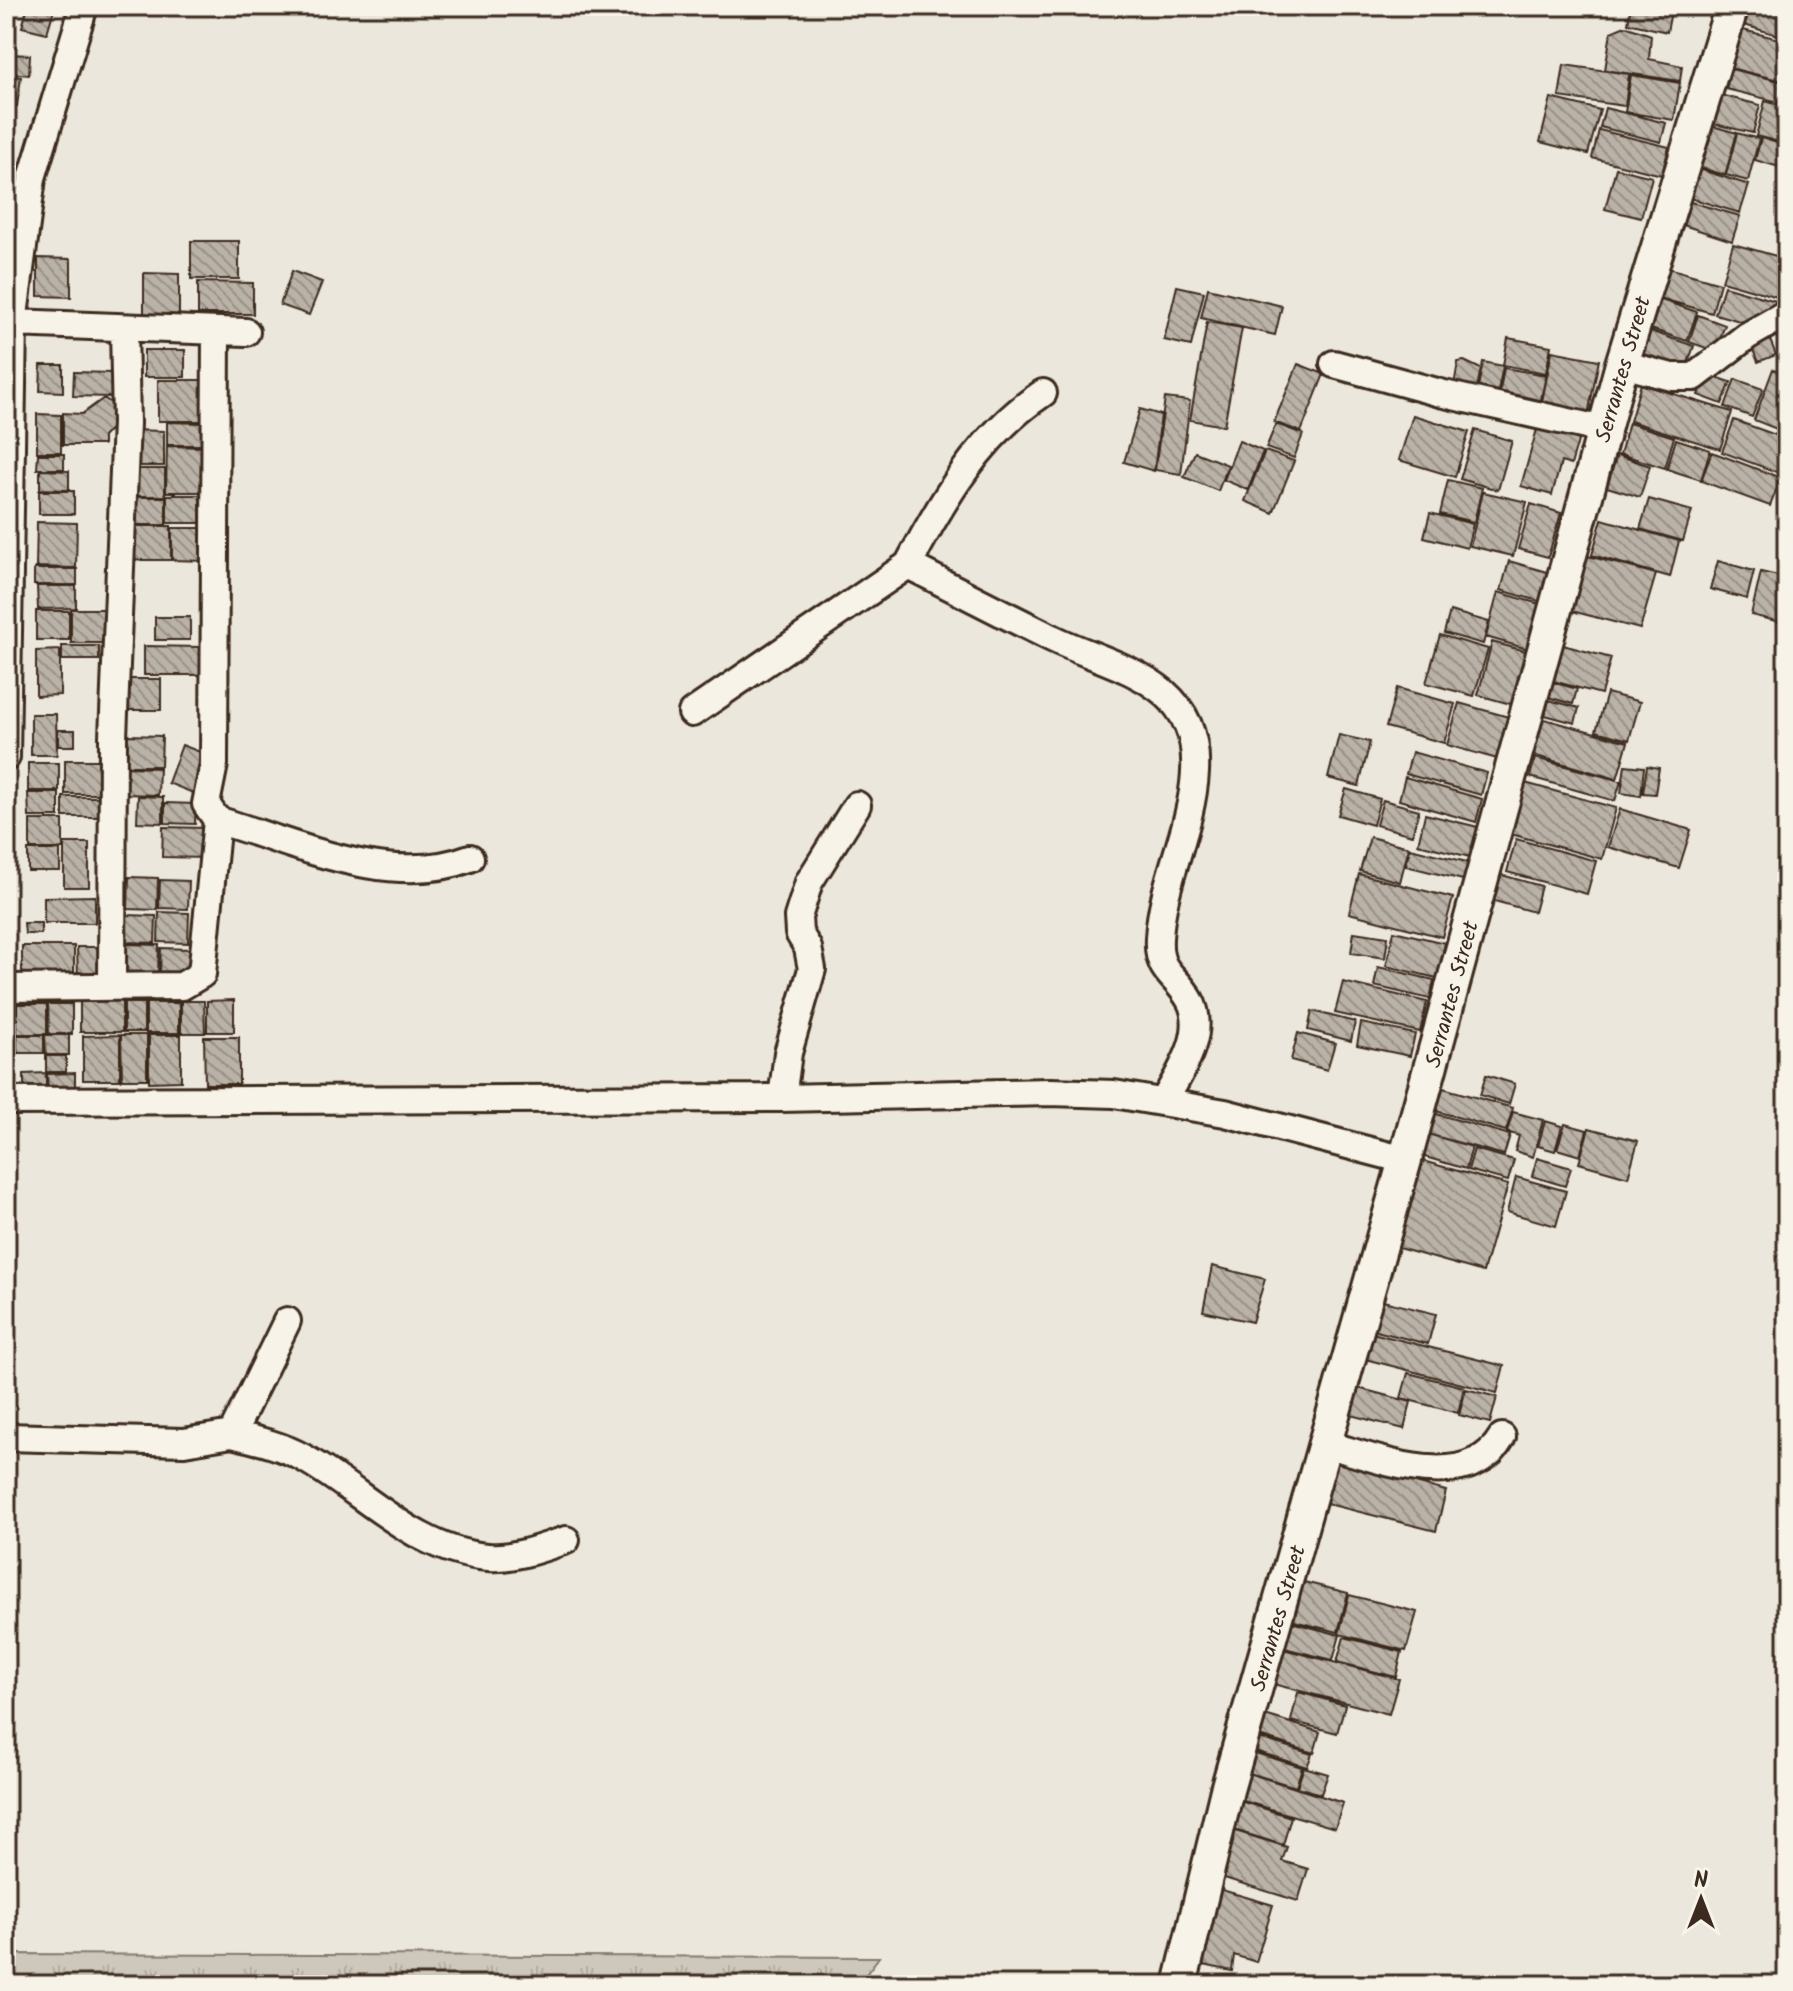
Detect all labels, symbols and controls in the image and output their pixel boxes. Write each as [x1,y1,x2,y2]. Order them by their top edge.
street label: Serrantes Street [1587,292,1662,447]
street label: Serrantes Street [1417,917,1490,1072]
street label: Serrantes Street [1242,1541,1317,1696]
north arrow [1661,1859,1741,1939]
text: N [1694,1864,1708,1899]

